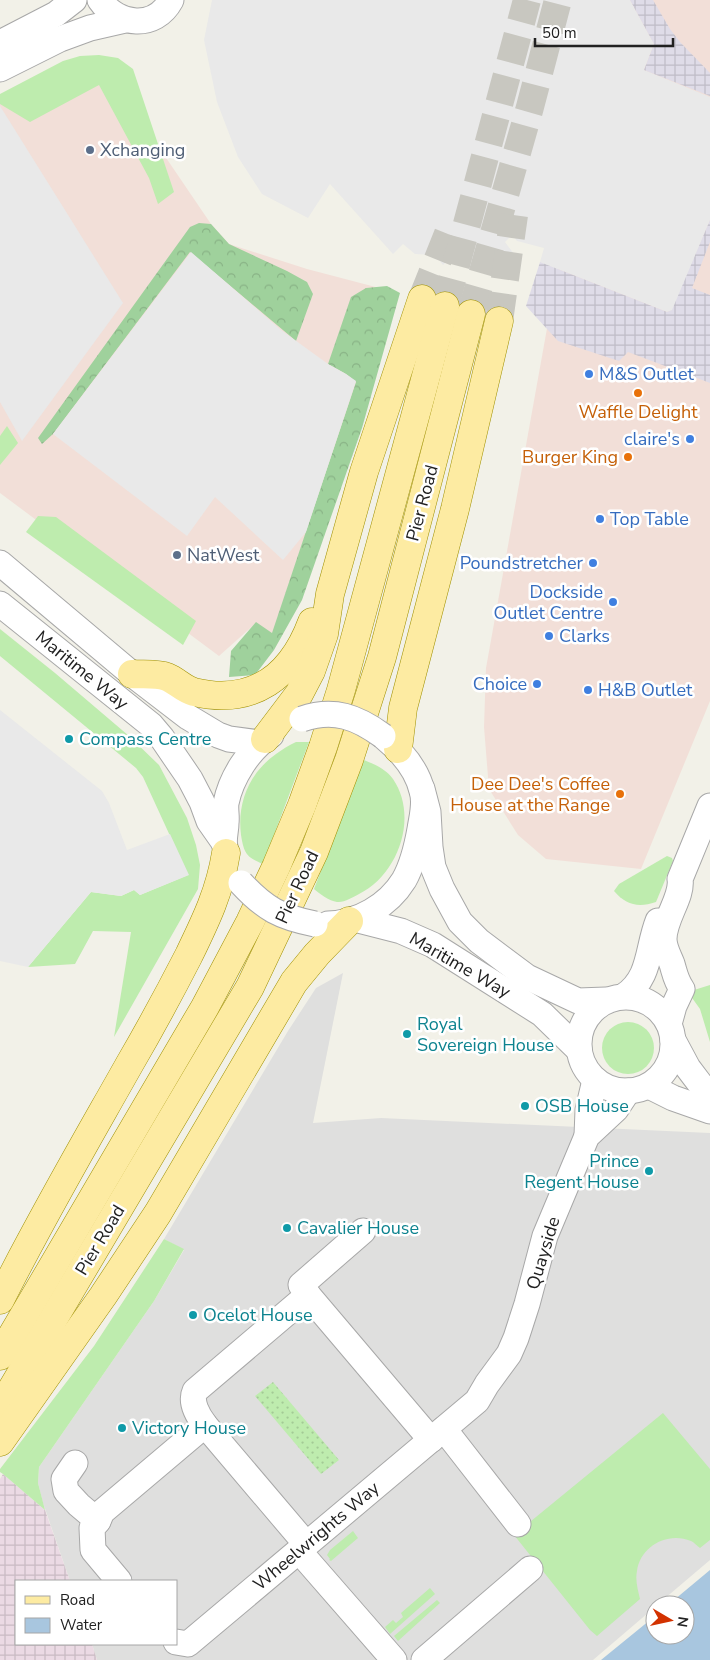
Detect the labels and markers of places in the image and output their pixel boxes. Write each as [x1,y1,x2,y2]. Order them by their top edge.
place label: Xchanging [100,138,185,162]
marker: Xchanging [84,144,96,156]
place label: M&S Outlet [599,362,695,386]
marker: M&S Outlet [583,368,595,380]
marker: Waffle Delight [632,387,644,399]
place label: Waffle Delight [579,400,698,424]
place label: claire's [624,427,680,451]
marker: claire's [684,433,696,445]
place label: Burger King [522,445,618,469]
marker: Burger King [622,451,634,463]
place label: Top Table [610,507,689,531]
marker: Top Table [594,513,606,525]
place label: NatWest [187,543,260,567]
marker: NatWest [171,549,183,561]
place label: Poundstretcher [460,551,584,575]
marker: Poundstretcher [587,557,599,569]
place label: Dockside Outlet Centre [494,580,603,625]
marker: Dockside Outlet Centre [607,596,619,608]
place label: Clarks [559,624,610,648]
marker: Clarks [543,630,555,642]
place label: Choice [473,672,527,696]
marker: Choice [531,678,543,690]
place label: H&B Outlet [598,678,693,702]
marker: H&B Outlet [582,684,594,696]
place label: Compass Centre [79,727,211,751]
marker: Compass Centre [63,733,75,745]
place label: Dee Dee's Coffee House at the Range [450,772,610,817]
marker: Dee Dee's Coffee House at the Range [614,788,626,800]
place label: Royal Sovereign House [417,1012,554,1057]
marker: Royal Sovereign House [401,1028,413,1040]
place label: OSB House [535,1094,629,1118]
marker: OSB House [519,1100,531,1112]
place label: Prince Regent House [524,1149,639,1194]
marker: Prince Regent House [643,1165,655,1177]
place label: Cavalier House [297,1216,419,1240]
marker: Cavalier House [281,1222,293,1234]
place label: Ocelot House [203,1303,313,1327]
marker: Ocelot House [187,1309,199,1321]
place label: Victory House [131,1416,246,1440]
marker: Victory House [116,1422,128,1434]

